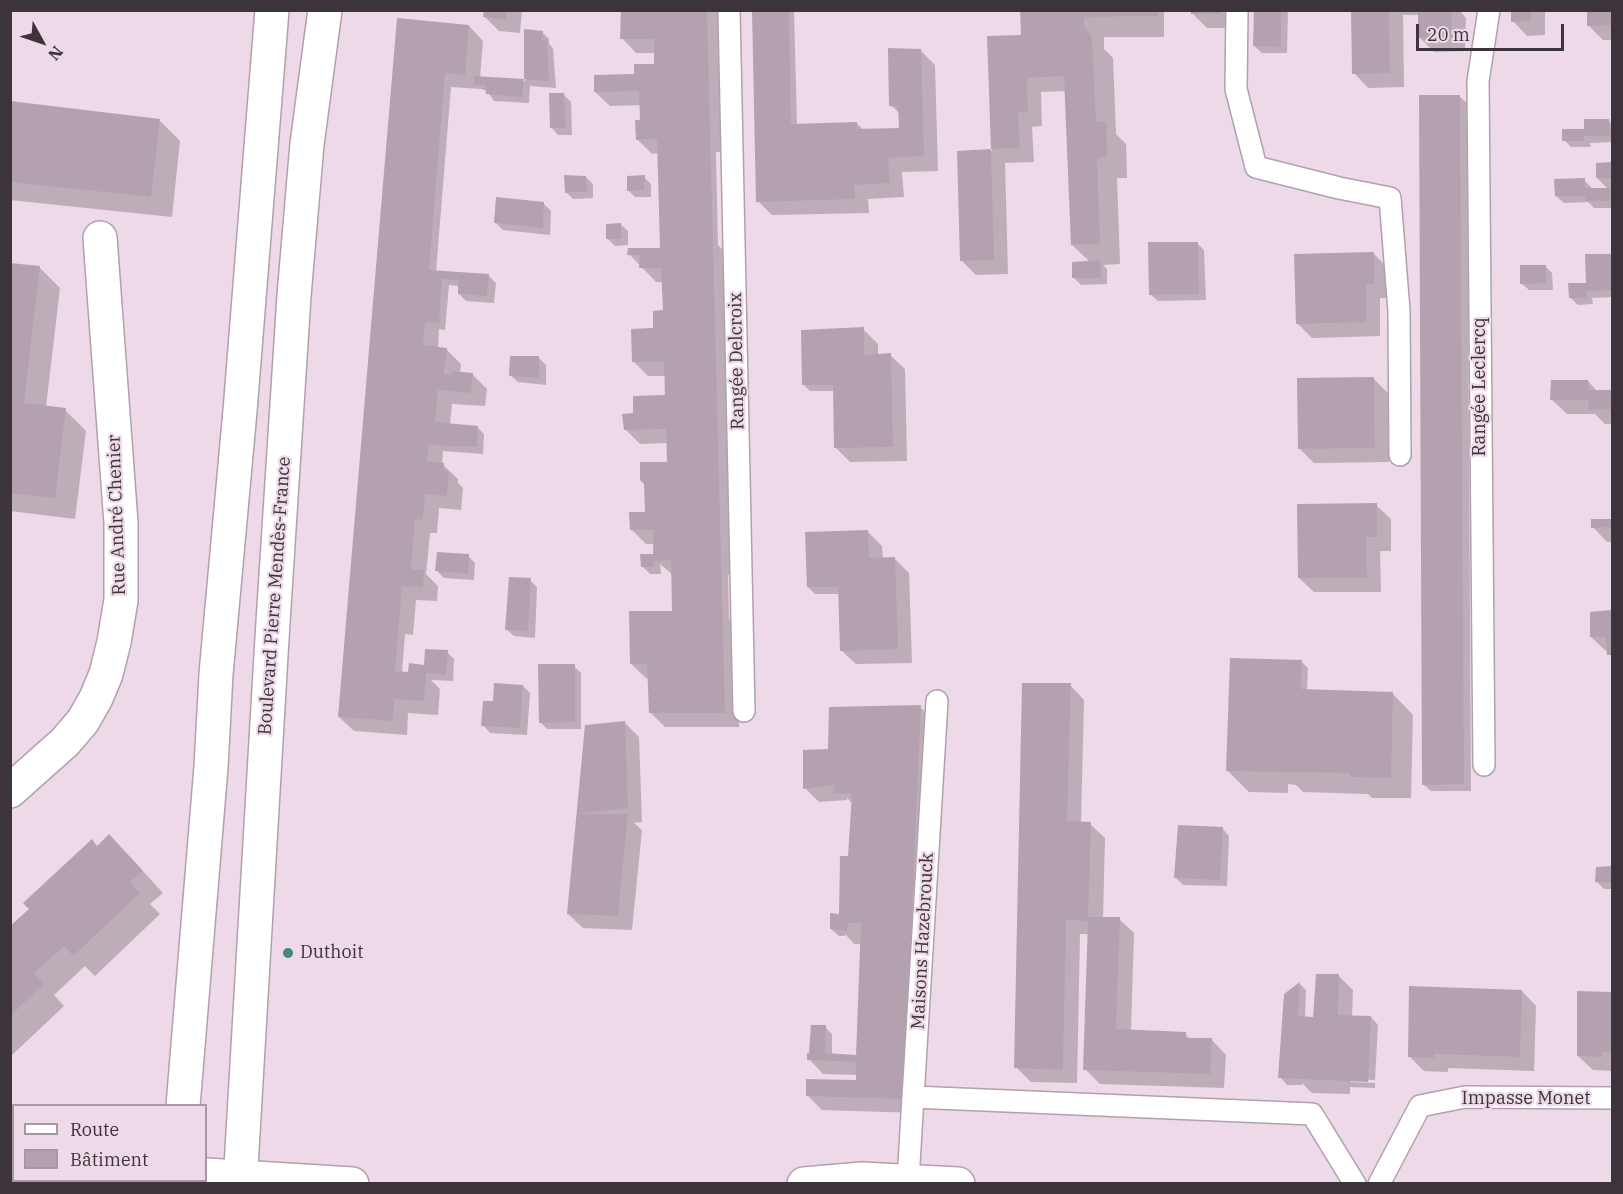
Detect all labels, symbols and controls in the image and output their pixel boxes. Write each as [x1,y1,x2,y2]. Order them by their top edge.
north arrow [12,12,72,72]
scale bar [1419,12,1568,50]
text: 20 m [1427,23,1470,46]
text: N [44,42,68,65]
street label: Rangée Delcroix [725,292,749,430]
street label: Rangée Leclercq [1469,317,1491,457]
street label: Rue André Chenier [103,434,131,596]
street label: Boulevard Pierre Mendès-France [254,456,296,736]
street label: Maisons Hazebrouck [908,852,938,1030]
place label: Duthoit [300,942,364,964]
marker: Duthoit [281,946,295,960]
street label: Impasse Monet [1461,1088,1591,1110]
legend [12,1104,207,1182]
text: Route [70,1118,119,1141]
text: Bâtiment [70,1148,148,1171]

